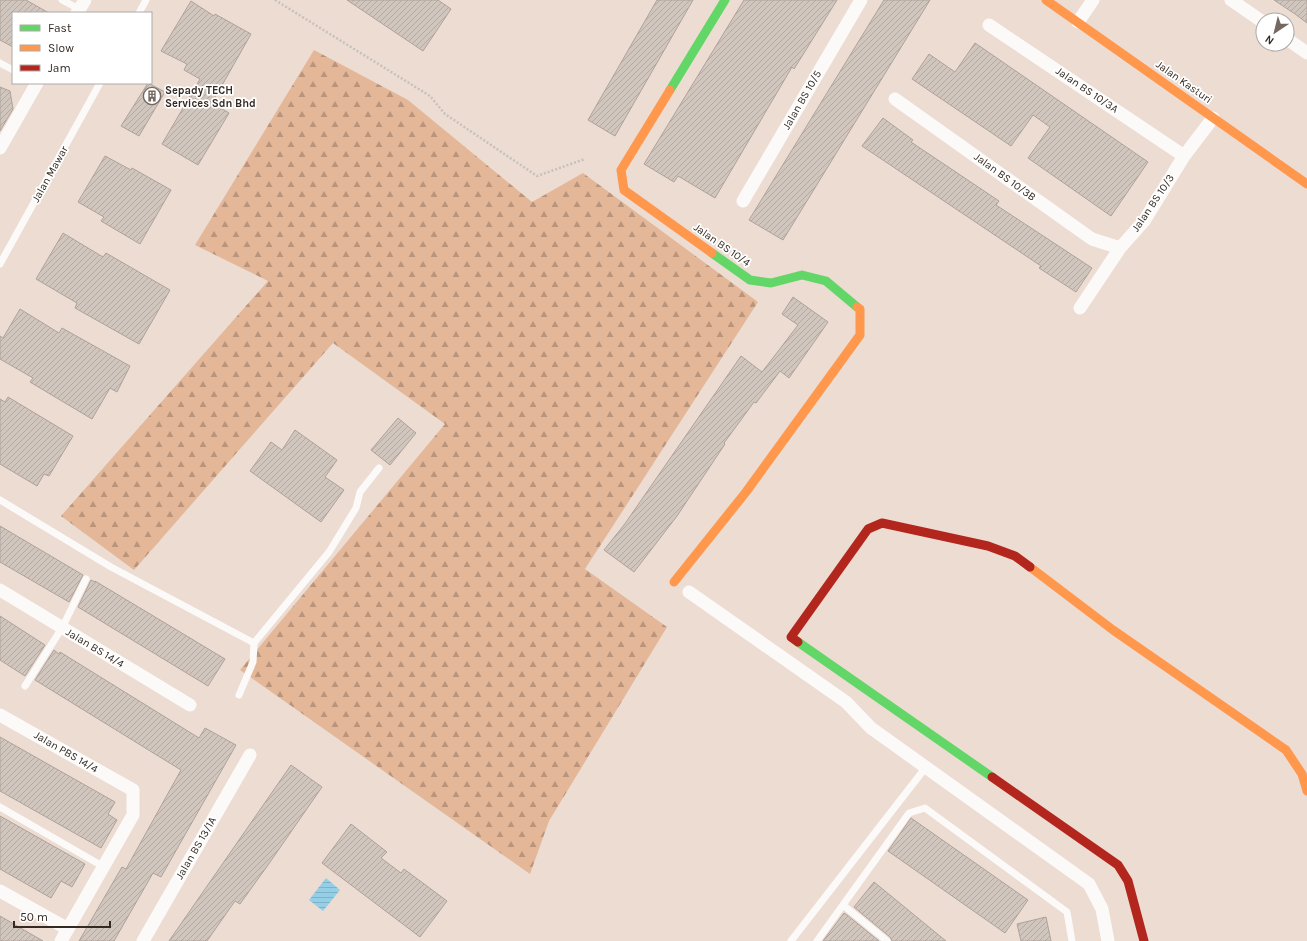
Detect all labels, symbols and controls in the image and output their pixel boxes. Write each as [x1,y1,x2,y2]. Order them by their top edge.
legend [12,12,152,84]
north arrow [1255,12,1295,52]
text: Fast [48,21,72,35]
text: N [1263,32,1277,47]
text: Slow [48,41,74,55]
street label: Jalan Kasturi [1153,58,1215,106]
text: Jam [48,61,71,75]
street label: Jalan BS 10/3A [1053,64,1121,116]
street label: Jalan BS 10/5 [780,68,824,132]
place label: Sepady TECH Services Sdn Bhd [165,84,256,110]
building icon: Sepady TECH Services Sdn Bhd [142,86,162,106]
street label: Jalan Mawar [29,144,71,204]
street label: Jalan BS 10/3B [972,150,1039,204]
street label: Jalan BS 10/3 [1129,172,1177,234]
street label: Jalan BS 10/4 [691,221,753,269]
street label: Jalan BS 14/4 [64,626,126,670]
street label: Jalan PBS 14/4 [32,728,100,776]
street label: Jalan BS 13/1A [173,814,219,881]
scale bar [14,903,110,929]
text: 50 m [20,910,48,924]

